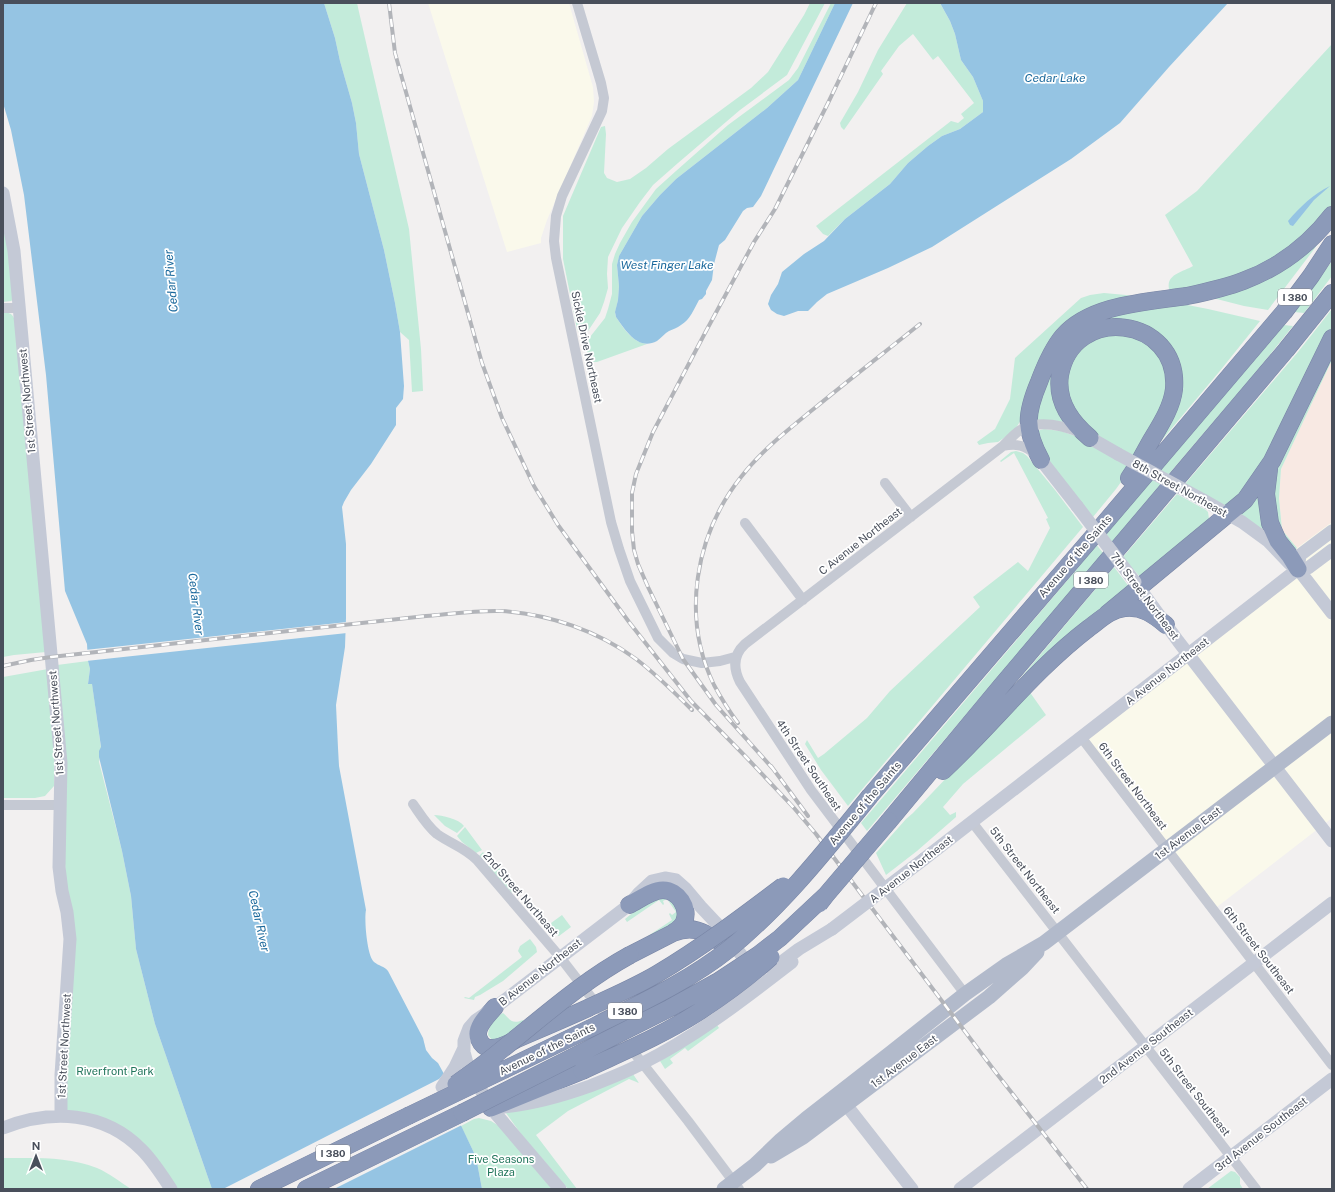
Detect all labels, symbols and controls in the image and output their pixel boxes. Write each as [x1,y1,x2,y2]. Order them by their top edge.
water label: Cedar Lake [1025,71,1086,85]
water label: Cedar River [161,249,181,313]
water label: West Finger Lake [620,258,714,272]
road number: I 380 [1278,289,1312,305]
street label: Sickle Drive Northeast [569,290,605,404]
street label: 1st Street Northwest [16,348,38,454]
street label: 8th Street Northeast [1131,457,1229,519]
street label: C Avenue Northeast [816,505,904,577]
street label: Avenue of the Saints [1036,512,1114,600]
street label: 7th Street Northeast [1108,550,1182,642]
water label: Cedar River [185,572,207,636]
road number: I 380 [1074,572,1108,588]
street label: A Avenue Northeast [1123,635,1211,707]
street label: 1st Street Northwest [46,670,66,776]
street label: 4th Street Southeast [774,717,844,813]
street label: 6th Street Northeast [1096,740,1170,832]
street label: Avenue of the Saints [827,759,904,847]
street label: 1st Avenue East [1153,804,1223,862]
street label: 5th Street Northeast [988,824,1062,916]
street label: A Avenue Northeast [867,833,955,905]
street label: 2nd Street Northeast [481,849,561,939]
water label: Cedar River [246,889,272,954]
street label: 6th Street Southeast [1221,904,1297,996]
street label: B Avenue Northeast [496,936,584,1008]
street label: 1st Street Northwest [55,993,73,1099]
road number: I 380 [608,1003,642,1019]
street label: 2nd Avenue Southeast [1097,1006,1195,1086]
street label: Avenue of the Saints [497,1020,597,1077]
street label: 1st Avenue East [869,1032,939,1090]
street label: 5th Street Southeast [1157,1046,1233,1138]
park label: Riverfront Park [76,1065,154,1077]
street label: 3rd Avenue Southeast [1213,1094,1309,1174]
north arrow [16,1136,56,1176]
text: N [32,1140,40,1152]
road number: I 380 [316,1145,350,1161]
park label: Five Seasons Plaza [468,1153,535,1178]

